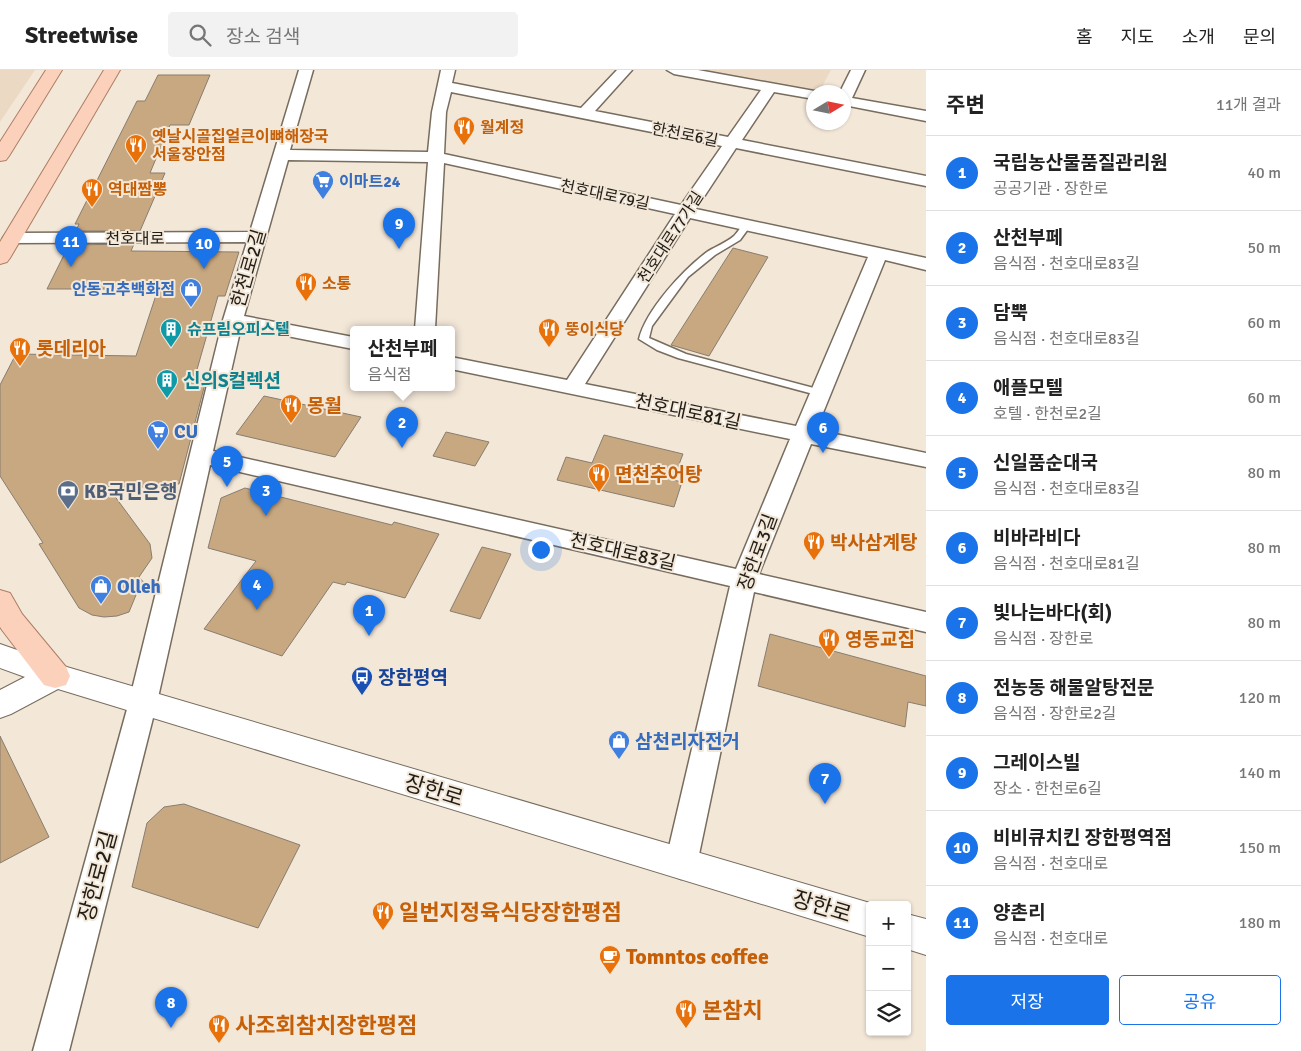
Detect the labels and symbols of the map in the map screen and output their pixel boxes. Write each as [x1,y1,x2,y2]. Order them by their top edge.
north arrow [806,85,851,130]
restaurant icon: 월계정 [452,115,476,146]
place label: 월계정 [480,118,524,138]
street label: 한천로6길 [650,119,720,151]
place label: 옛날시골집얼큰이뼈해장국 서울장안점 [152,127,329,165]
restaurant icon: 옛날시골집얼큰이뼈해장국 서울장안점 [124,133,148,164]
supermarket icon: 이마트24 [311,169,335,200]
place label: 이마트24 [339,172,401,192]
street label: 천호대로79길 [558,176,651,214]
restaurant icon: 역대짬뽕 [80,177,104,208]
place label: 역대짬뽕 [108,180,167,200]
street label: 천호대로77가길 [634,188,708,287]
pin: 9 [383,208,415,249]
pin: 11 [55,226,87,267]
street label: 한천로2길 [226,226,272,310]
pin: 10 [188,228,220,269]
street label: 천호대로 [106,229,165,249]
restaurant icon: 소통 [294,271,318,302]
place label: 소통 [322,274,351,294]
shop icon: 안동고추백화점 [179,277,203,308]
place label: 안동고추백화점 [72,280,175,300]
building icon: 슈프림오피스텔 [159,317,183,348]
restaurant icon: 뚱이식당 [537,317,561,348]
place label: 슈프림오피스텔 [187,320,290,340]
place label: 뚱이식당 [565,320,624,340]
restaurant icon: 롯데리아 [8,336,32,367]
place label: 롯데리아 [36,337,106,361]
building icon: 신의S컬렉션 [155,368,179,399]
place label: 신의S컬렉션 [183,369,281,393]
street label: 천호대로81길 [633,389,743,435]
restaurant icon: 몽월 [279,393,303,424]
place label: 몽월 [307,394,342,418]
pin: 2 [386,407,418,448]
pin: 6 [807,412,839,453]
supermarket icon: CU [146,419,170,450]
place label: CU [174,420,198,444]
pin: 5 [211,446,243,487]
restaurant icon: 면천추어탕 [587,462,611,493]
place label: 면천추어탕 [615,463,702,487]
pin: 3 [250,475,282,516]
bank icon: KB국민은행 [56,479,80,510]
place label: KB국민은행 [84,480,177,504]
street label: 장한로3길 [733,511,783,594]
street label: 천호대로83길 [567,528,678,576]
restaurant icon: 박사삼계탕 [802,530,826,561]
place label: 박사삼계탕 [830,531,917,555]
your location [528,537,554,563]
pin: 4 [241,569,273,610]
shop icon: Olleh [89,574,113,605]
place label: Olleh [117,575,161,599]
pin: 1 [353,595,385,636]
restaurant icon: 영동교집 [817,627,841,658]
place label: 영동교집 [845,628,915,652]
bus stop icon: 장한평역 [350,665,374,696]
place label: 장한평역 [378,666,448,690]
shop icon: 삼천리자전거 [607,729,631,760]
place label: 삼천리자전거 [635,730,740,754]
pin: 7 [809,763,841,804]
street label: 장한로 [401,769,467,812]
street label: 장한로2길 [72,828,123,924]
street label: 장한로 [789,885,855,928]
place label: 일번지정육식당장한평점 [399,899,622,926]
restaurant icon: 일번지정육식당장한평점 [371,900,395,931]
place label: Tomntos coffee [626,943,769,970]
cafe icon: Tomntos coffee [598,944,622,975]
pin: 8 [155,987,187,1028]
place label: 본참치 [702,997,763,1024]
restaurant icon: 본참치 [674,998,698,1029]
place label: 사조회참치장한평점 [235,1012,417,1039]
restaurant icon: 사조회참치장한평점 [207,1013,231,1044]

